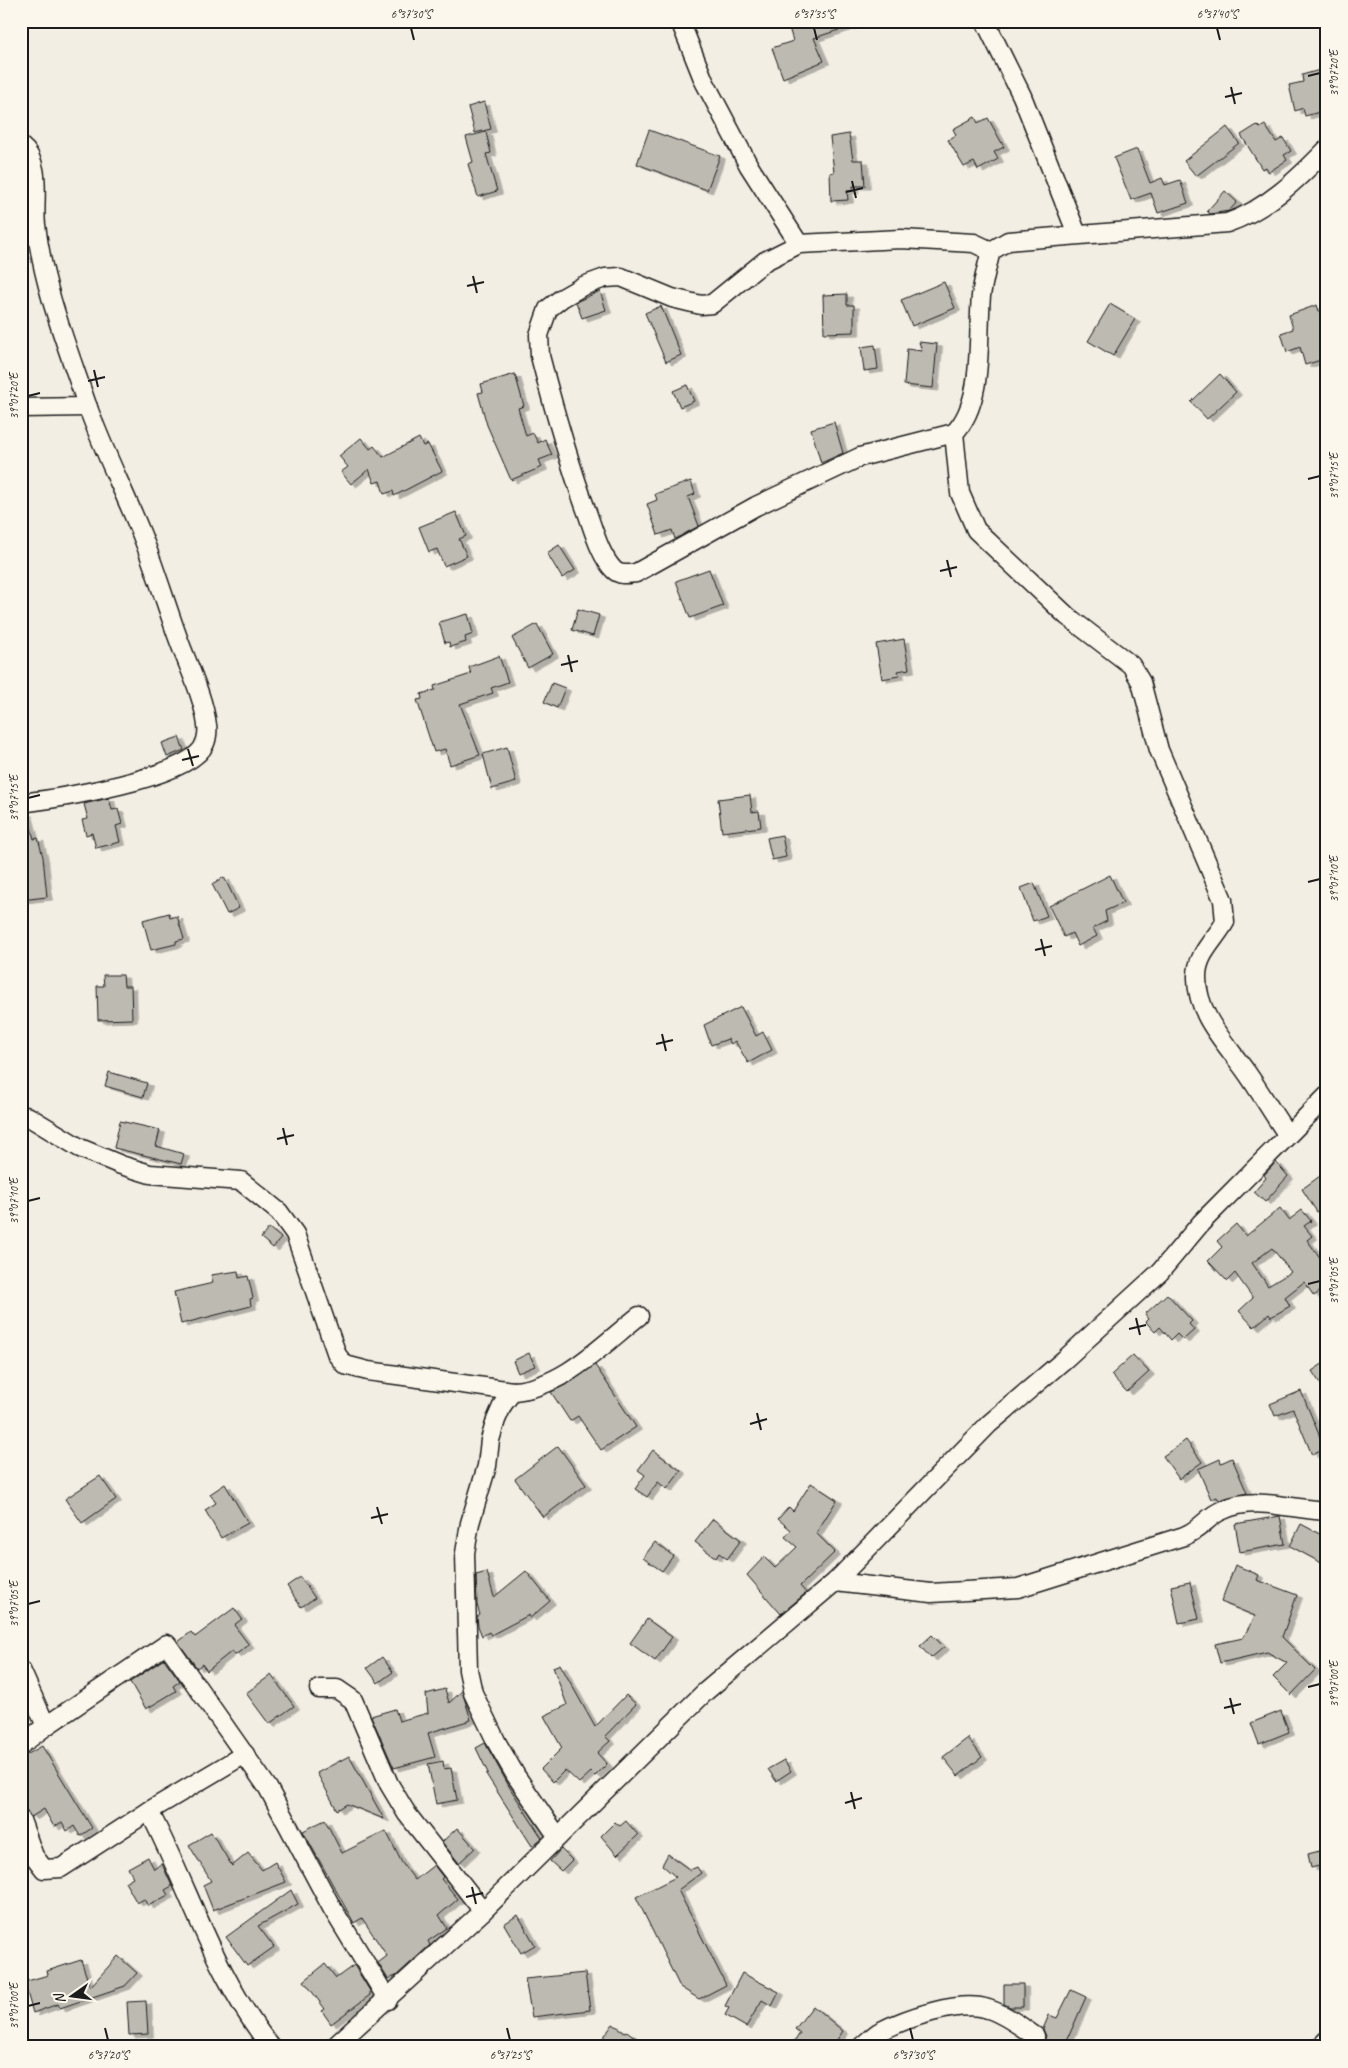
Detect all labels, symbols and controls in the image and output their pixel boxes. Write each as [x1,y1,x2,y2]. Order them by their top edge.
text: 6°37'30"S [391,6,433,22]
text: 6°37'35"S [794,6,836,22]
text: 6°37'40"S [1197,6,1239,22]
text: 39°07'20"E [1326,48,1342,96]
text: 39°07'20"E [6,371,22,419]
text: 39°07'15"E [1326,451,1342,499]
text: 39°07'15"E [6,773,22,821]
text: 39°07'10"E [1326,854,1342,902]
text: 39°07'10"E [6,1176,22,1224]
text: 39°07'05"E [1326,1256,1342,1304]
text: 39°07'05"E [6,1579,22,1627]
text: 39°07'00"E [1326,1659,1342,1707]
north arrow [48,1970,98,2020]
text: 39°07'00"E [6,1981,22,2029]
text: N [50,1991,69,2005]
text: 6°37'20"S [88,2047,130,2063]
text: 6°37'25"S [490,2047,532,2063]
text: 6°37'30"S [893,2047,935,2063]

